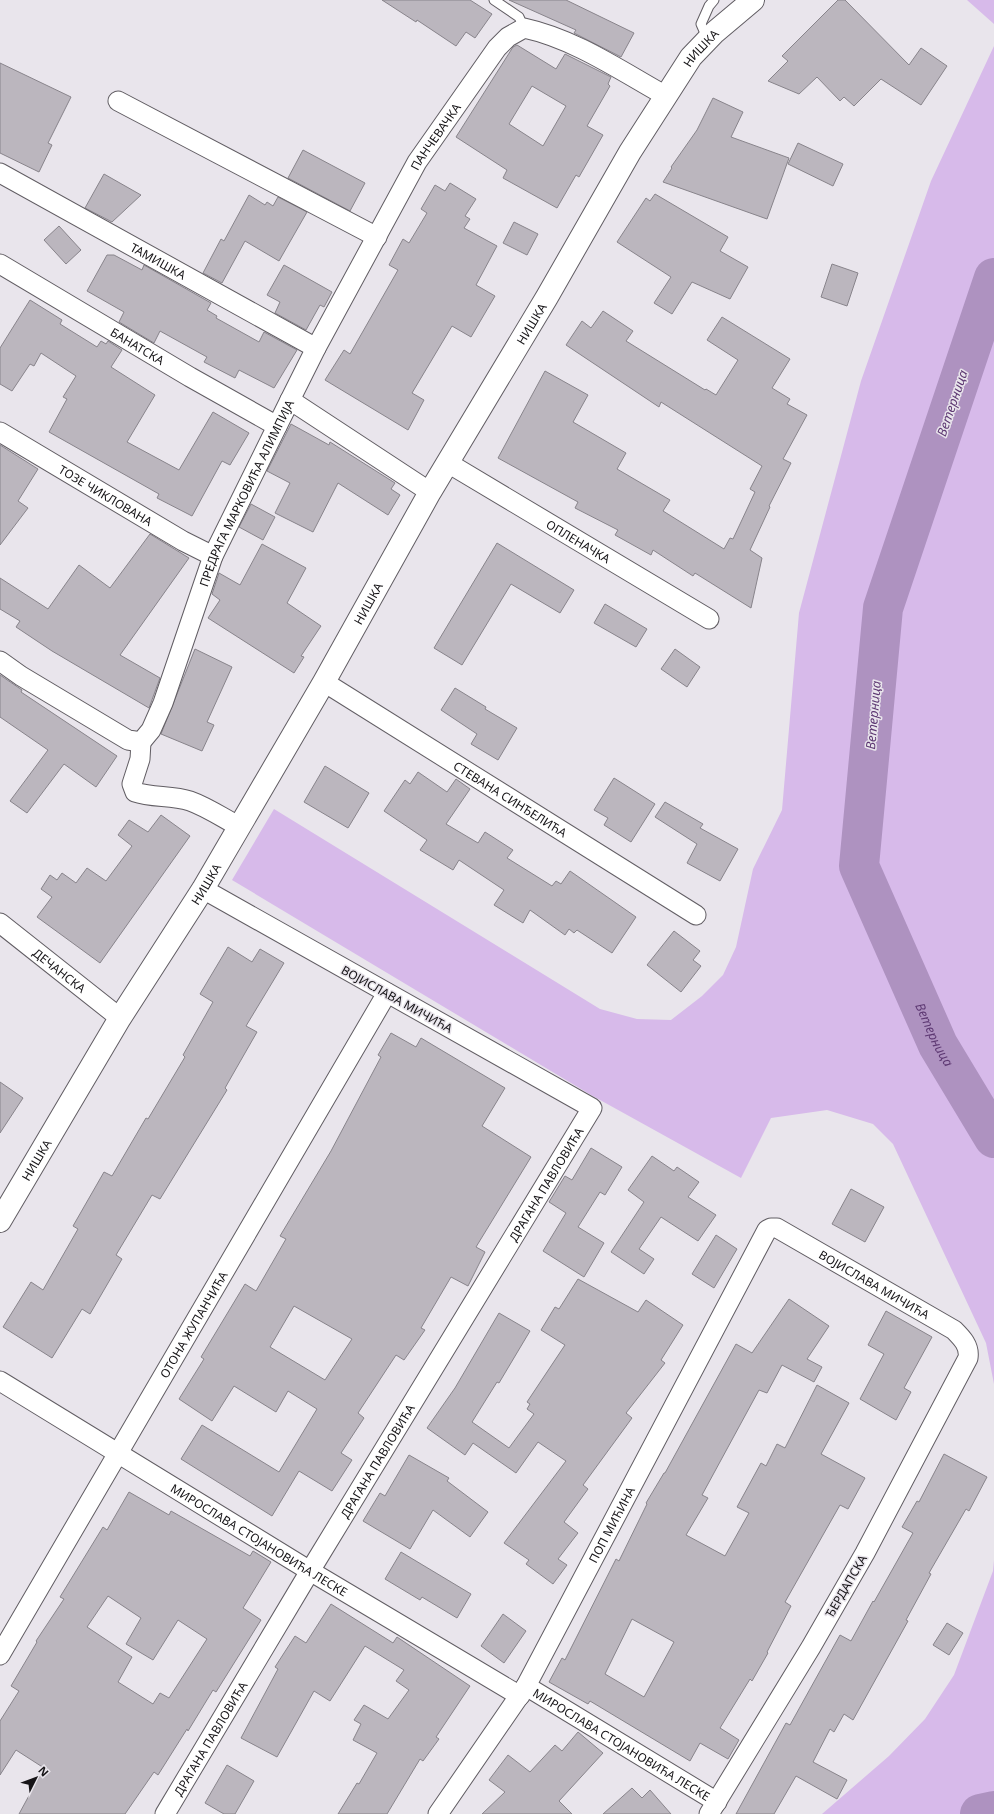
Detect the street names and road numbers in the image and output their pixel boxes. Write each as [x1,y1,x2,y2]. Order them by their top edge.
street label: НИШКА [679,25,722,70]
street label: ПАНЧЕВАЧКА [406,99,465,173]
street label: ТАМИШКА [128,238,189,283]
street label: НИШКА [512,299,550,347]
street label: БАНАТСКА [107,323,168,369]
street label: ПРЕДРАГА МАРКОВИЋА АЛИМПИЈА [195,396,298,589]
street label: ТОЗЕ ЧИКЛОВАНА [56,460,156,530]
street label: ОПЛЕНАЧКА [543,515,614,567]
street label: НИШКА [349,579,387,627]
street label: СТЕВАНА СИНЂЕЛИЋА [450,757,571,841]
street label: НИШКА [187,860,225,908]
street label: ДЕЧАНСКА [30,944,90,997]
street label: ВОЈИСЛАВА МИЧИЋА [338,961,456,1037]
street label: ДРАГАНА ПАВЛОВИЋА [504,1124,587,1244]
street label: НИШКА [17,1136,55,1184]
street label: ВОЈИСЛАВА МИЧИЋА [816,1246,933,1323]
street label: ОТОНА ЖУПАНЧИЋА [155,1267,231,1381]
street label: ДРАГАНА ПАВЛОВИЋА [336,1400,419,1521]
street label: МИРОСЛАВА СТОЈАНОВИЋА ЛЕСКЕ [168,1479,351,1600]
street label: ПОП МИЋИНА [584,1483,639,1566]
street label: ЂЕРДАПСКА [821,1551,871,1620]
street label: ДРАГАНА ПАВЛОВИЋА [169,1678,251,1799]
street label: МИРОСЛАВА СТОЈАНОВИЋА ЛЕСКЕ [530,1684,713,1804]

